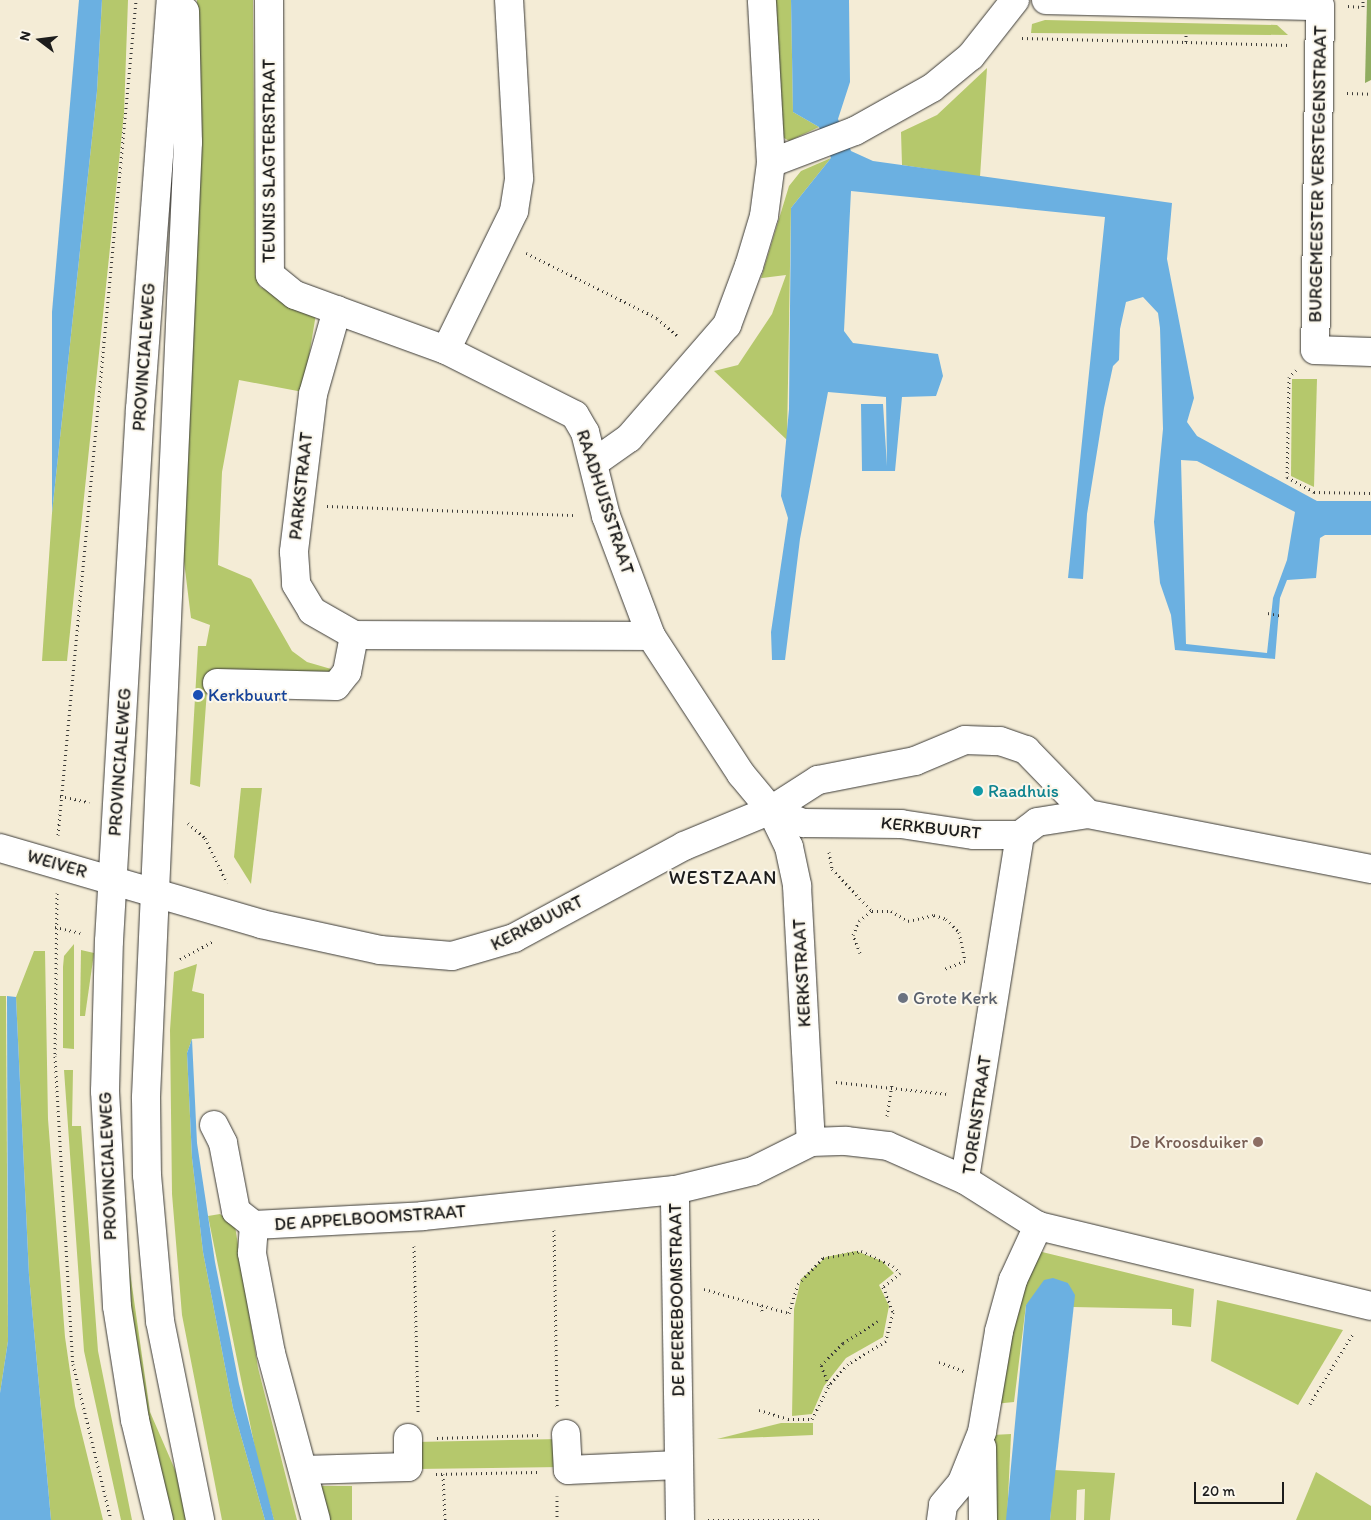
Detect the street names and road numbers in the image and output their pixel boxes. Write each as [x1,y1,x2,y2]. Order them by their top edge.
street label: BURGEMEESTER VERSTEGENSTRAAT [1305,25,1331,323]
street label: TEUNIS SLAGTERSTRAAT [258,59,280,263]
street label: PROVINCIALEWEG [128,282,160,432]
street label: RAADHUISSTRAAT [571,427,639,577]
street label: PARKSTRAAT [285,431,317,541]
street label: PROVINCIALEWEG [104,687,136,837]
street label: KERKBUURT [880,812,982,844]
street label: WEIVER [24,845,90,883]
street label: KERKBUURT [487,890,587,956]
street label: KERKSTRAAT [788,918,816,1028]
street label: TORENSTRAAT [958,1054,996,1176]
street label: PROVINCIALEWEG [95,1091,121,1241]
street label: DE APPELBOOMSTRAAT [273,1200,467,1236]
street label: DE PEEREBOOMSTRAAT [665,1203,689,1397]

